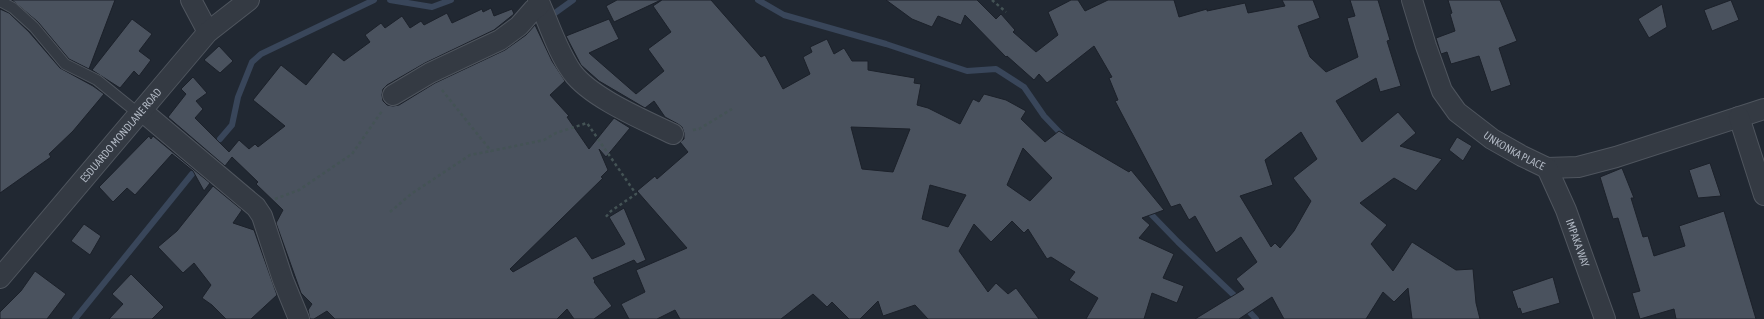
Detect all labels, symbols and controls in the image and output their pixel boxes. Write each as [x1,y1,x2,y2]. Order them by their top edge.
street label: ESDUARDO MONDLANE ROAD [78,86,164,185]
street label: UNKONKA PLACE [1481,129,1547,172]
street label: IMPAKA WAY [1564,217,1592,269]

